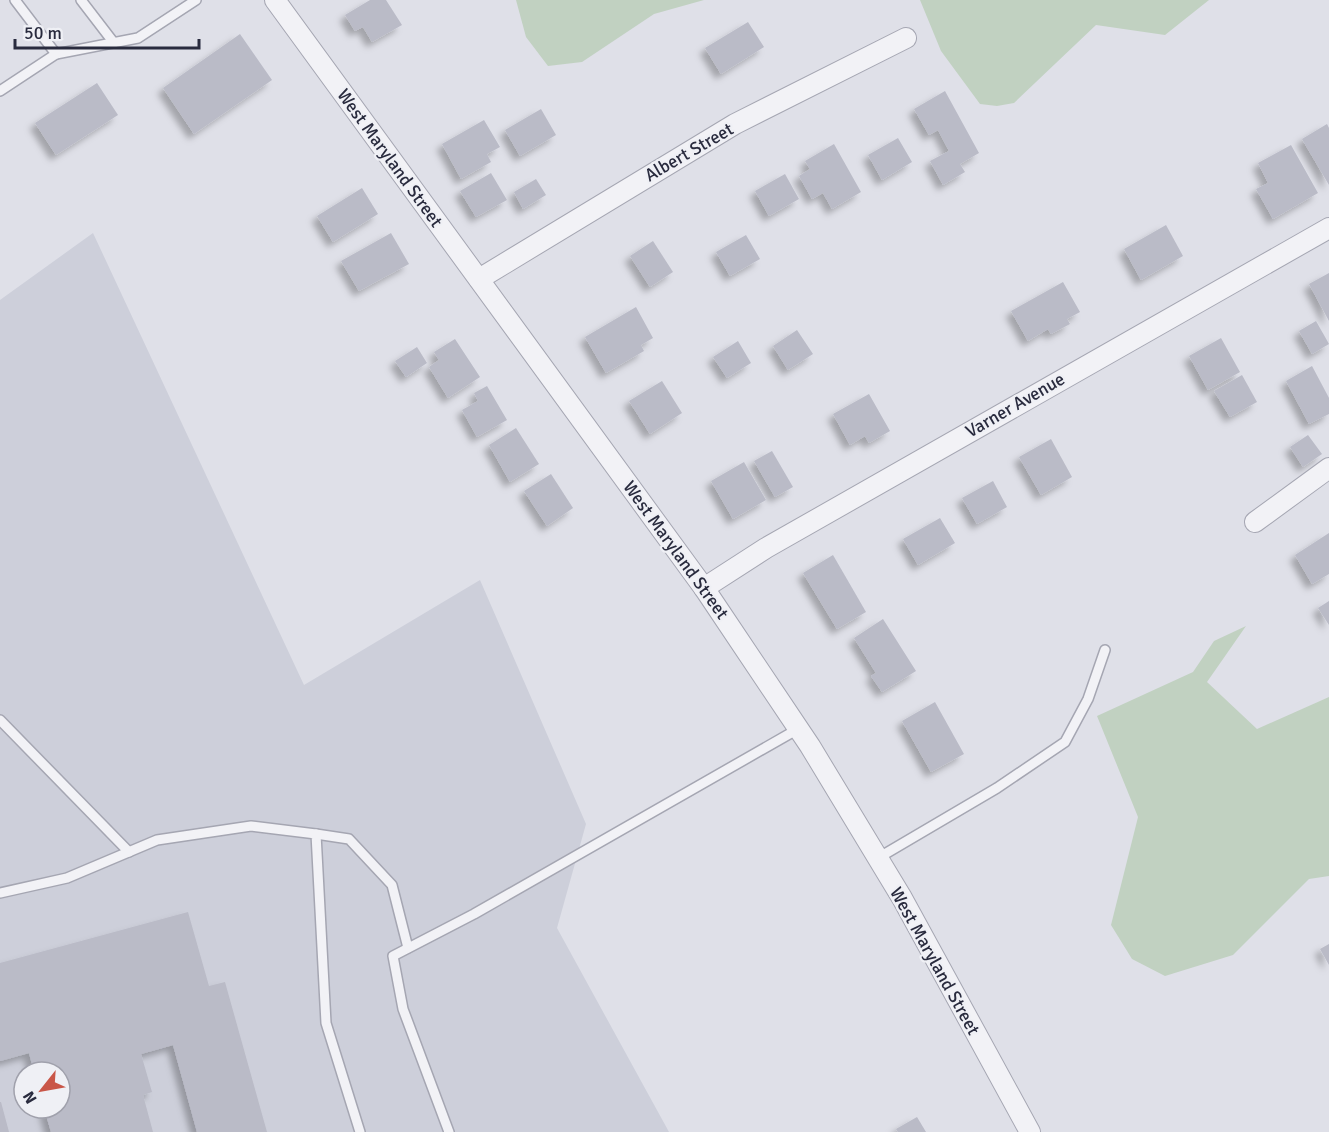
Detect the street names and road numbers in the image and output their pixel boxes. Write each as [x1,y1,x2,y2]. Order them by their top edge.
street label: West Maryland Street [332,85,448,231]
street label: Albert Street [641,118,737,186]
street label: Varner Avenue [961,368,1069,442]
street label: West Maryland Street [618,477,734,623]
street label: West Maryland Street [885,883,985,1039]

